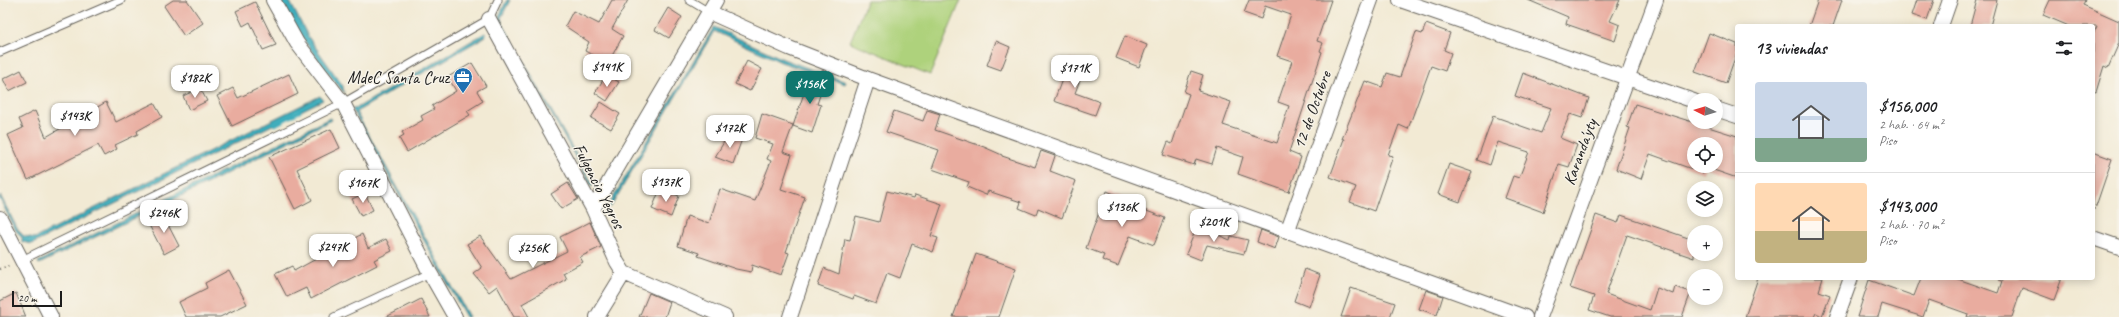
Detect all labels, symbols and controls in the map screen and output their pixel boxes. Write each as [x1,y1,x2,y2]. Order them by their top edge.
icon: filters [2053,37,2075,59]
text: 13 viviendas [1755,38,1826,59]
pin: $141K [579,54,635,88]
pin: $171K [1047,55,1103,89]
text: $141K [592,59,622,75]
text: $171K [1060,60,1090,76]
pin: $182K [167,65,223,99]
office icon: MdeC Santa Cruz [452,66,474,94]
place label: MdeC Santa Cruz [347,67,451,88]
street label: 12 de Octubre [1288,67,1336,152]
text: $182K [180,70,210,86]
pin: $156K [782,71,838,105]
text: $156K [795,76,825,92]
north arrow [1687,93,1723,129]
map controls [1687,93,1723,305]
text: $156,000 [1879,96,1936,117]
icon: home [1787,98,1835,146]
pin: $143K [47,103,103,137]
text: $143K [60,108,90,124]
pin: $172K [702,115,758,149]
street label: Karanda'yty [1558,115,1602,188]
text: 2 hab. · 64 m² [1879,117,1943,133]
text: $172K [715,120,745,136]
text: Piso [1879,133,1897,149]
button: locate [1687,137,1723,173]
street label: Fulgencio Yegros [569,140,630,234]
pin: $137K [638,169,694,203]
pin: $167K [335,170,391,204]
text: $137K [651,174,681,190]
text: $167K [348,175,378,191]
button: layers [1687,181,1723,217]
pin: $136K [1094,194,1150,228]
text: $143,000 [1879,196,1936,217]
text: $136K [1107,199,1137,215]
icon: home [1787,199,1835,247]
pin: $246K [136,200,192,234]
text: $246K [149,205,179,221]
pin: $201K [1186,209,1242,243]
text: $201K [1199,214,1229,230]
text: 2 hab. · 70 m² [1879,217,1943,233]
button: + [1687,225,1723,261]
text: Piso [1879,233,1897,249]
pin: $247K [305,234,361,268]
pin: $256K [505,235,561,269]
text: $247K [318,239,348,255]
text: $256K [518,240,548,256]
button: − [1687,269,1723,305]
scale bar [12,289,62,308]
text: 20 m [18,291,37,305]

